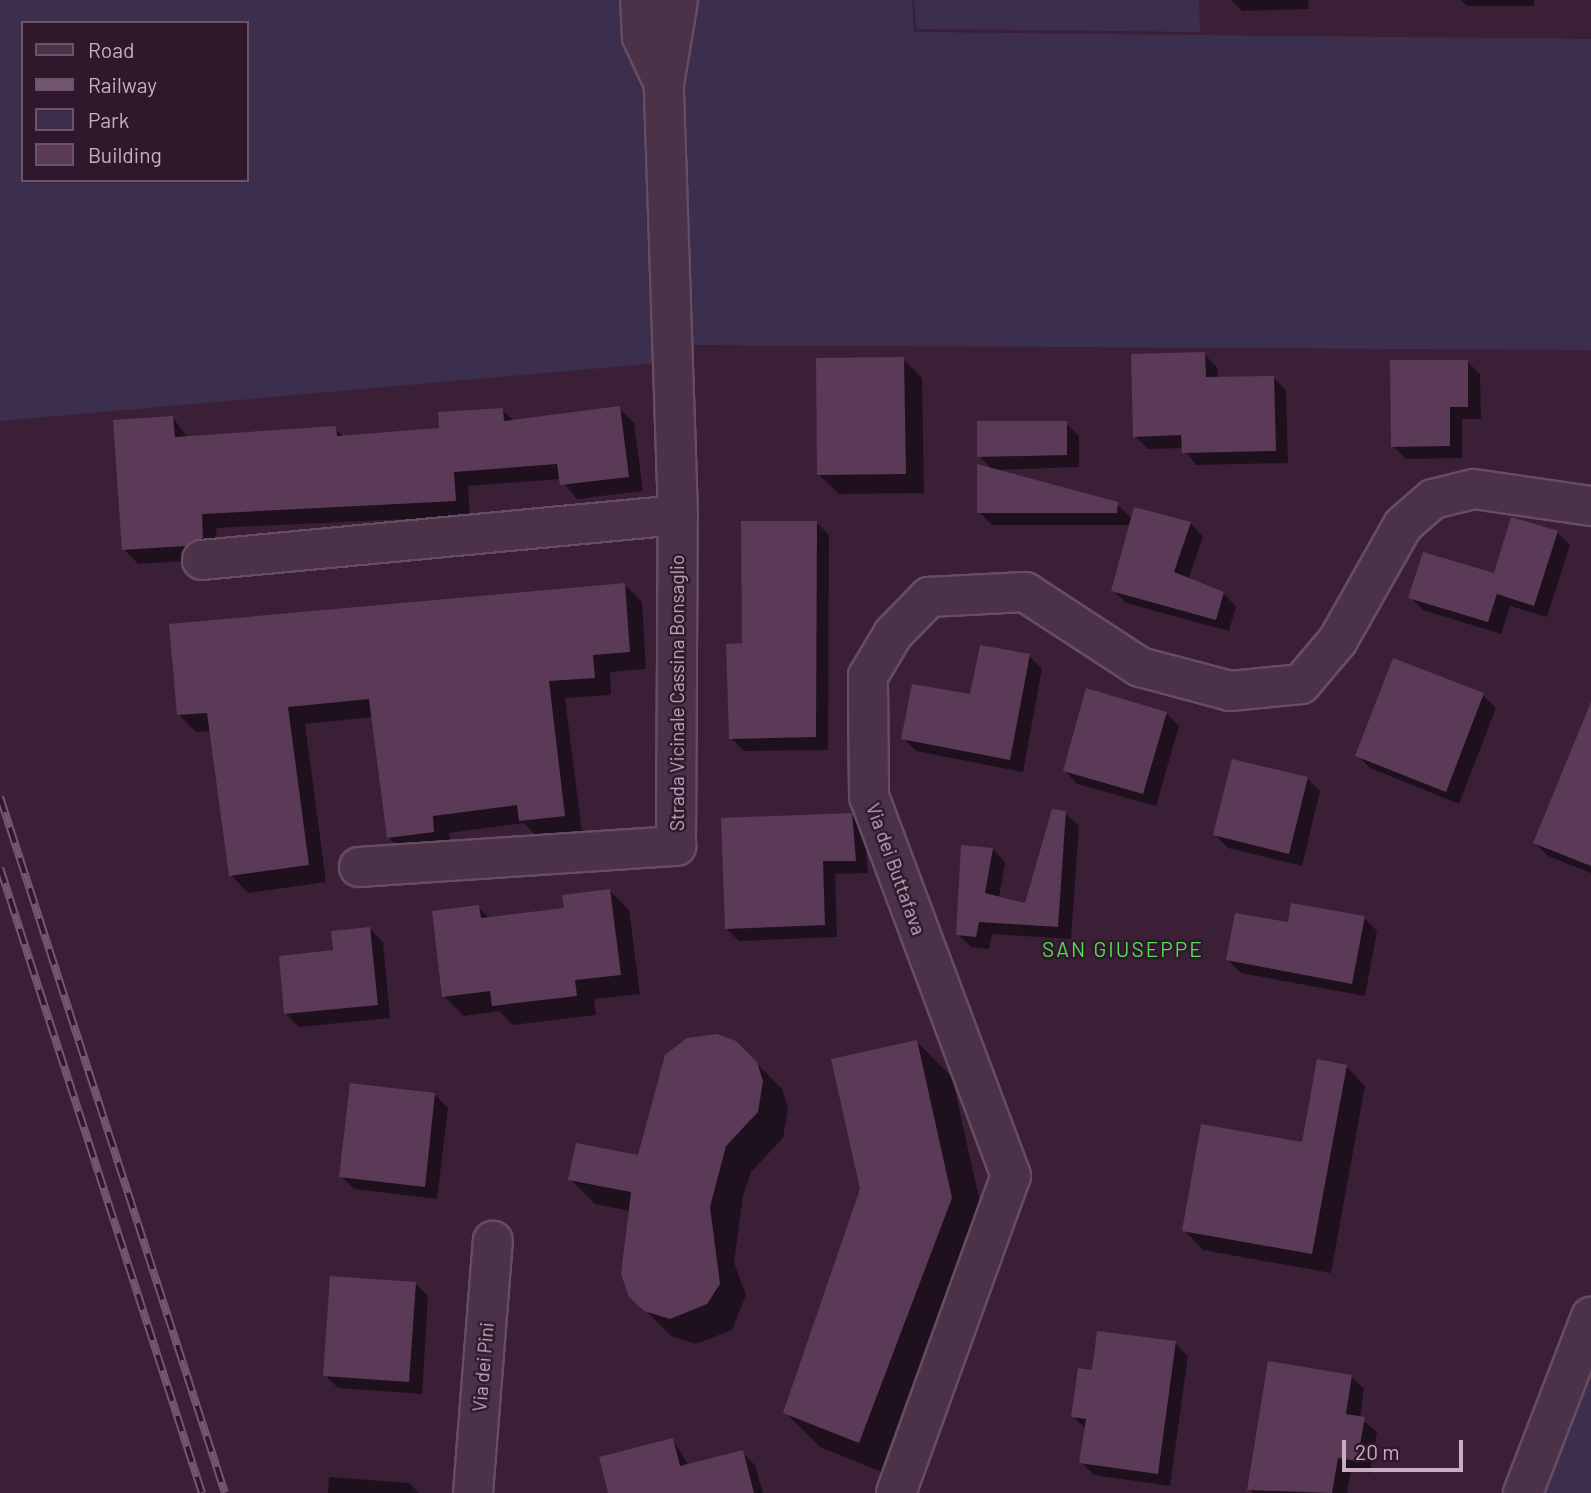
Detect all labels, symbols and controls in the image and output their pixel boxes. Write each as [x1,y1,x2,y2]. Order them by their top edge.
legend [21,21,248,182]
text: Road [88,37,134,62]
text: Railway [88,72,157,97]
text: Park [88,107,129,132]
text: Building [88,142,162,167]
street label: Strada Vicinale Cassina Bonsaglio [666,555,688,831]
street label: Via dei Buttafava [862,800,930,938]
district label: SAN GIUSEPPE [1044,936,1202,962]
street label: Via dei Pini [468,1321,498,1413]
scale bar [1346,1426,1467,1470]
text: 20 m [1355,1439,1400,1464]

